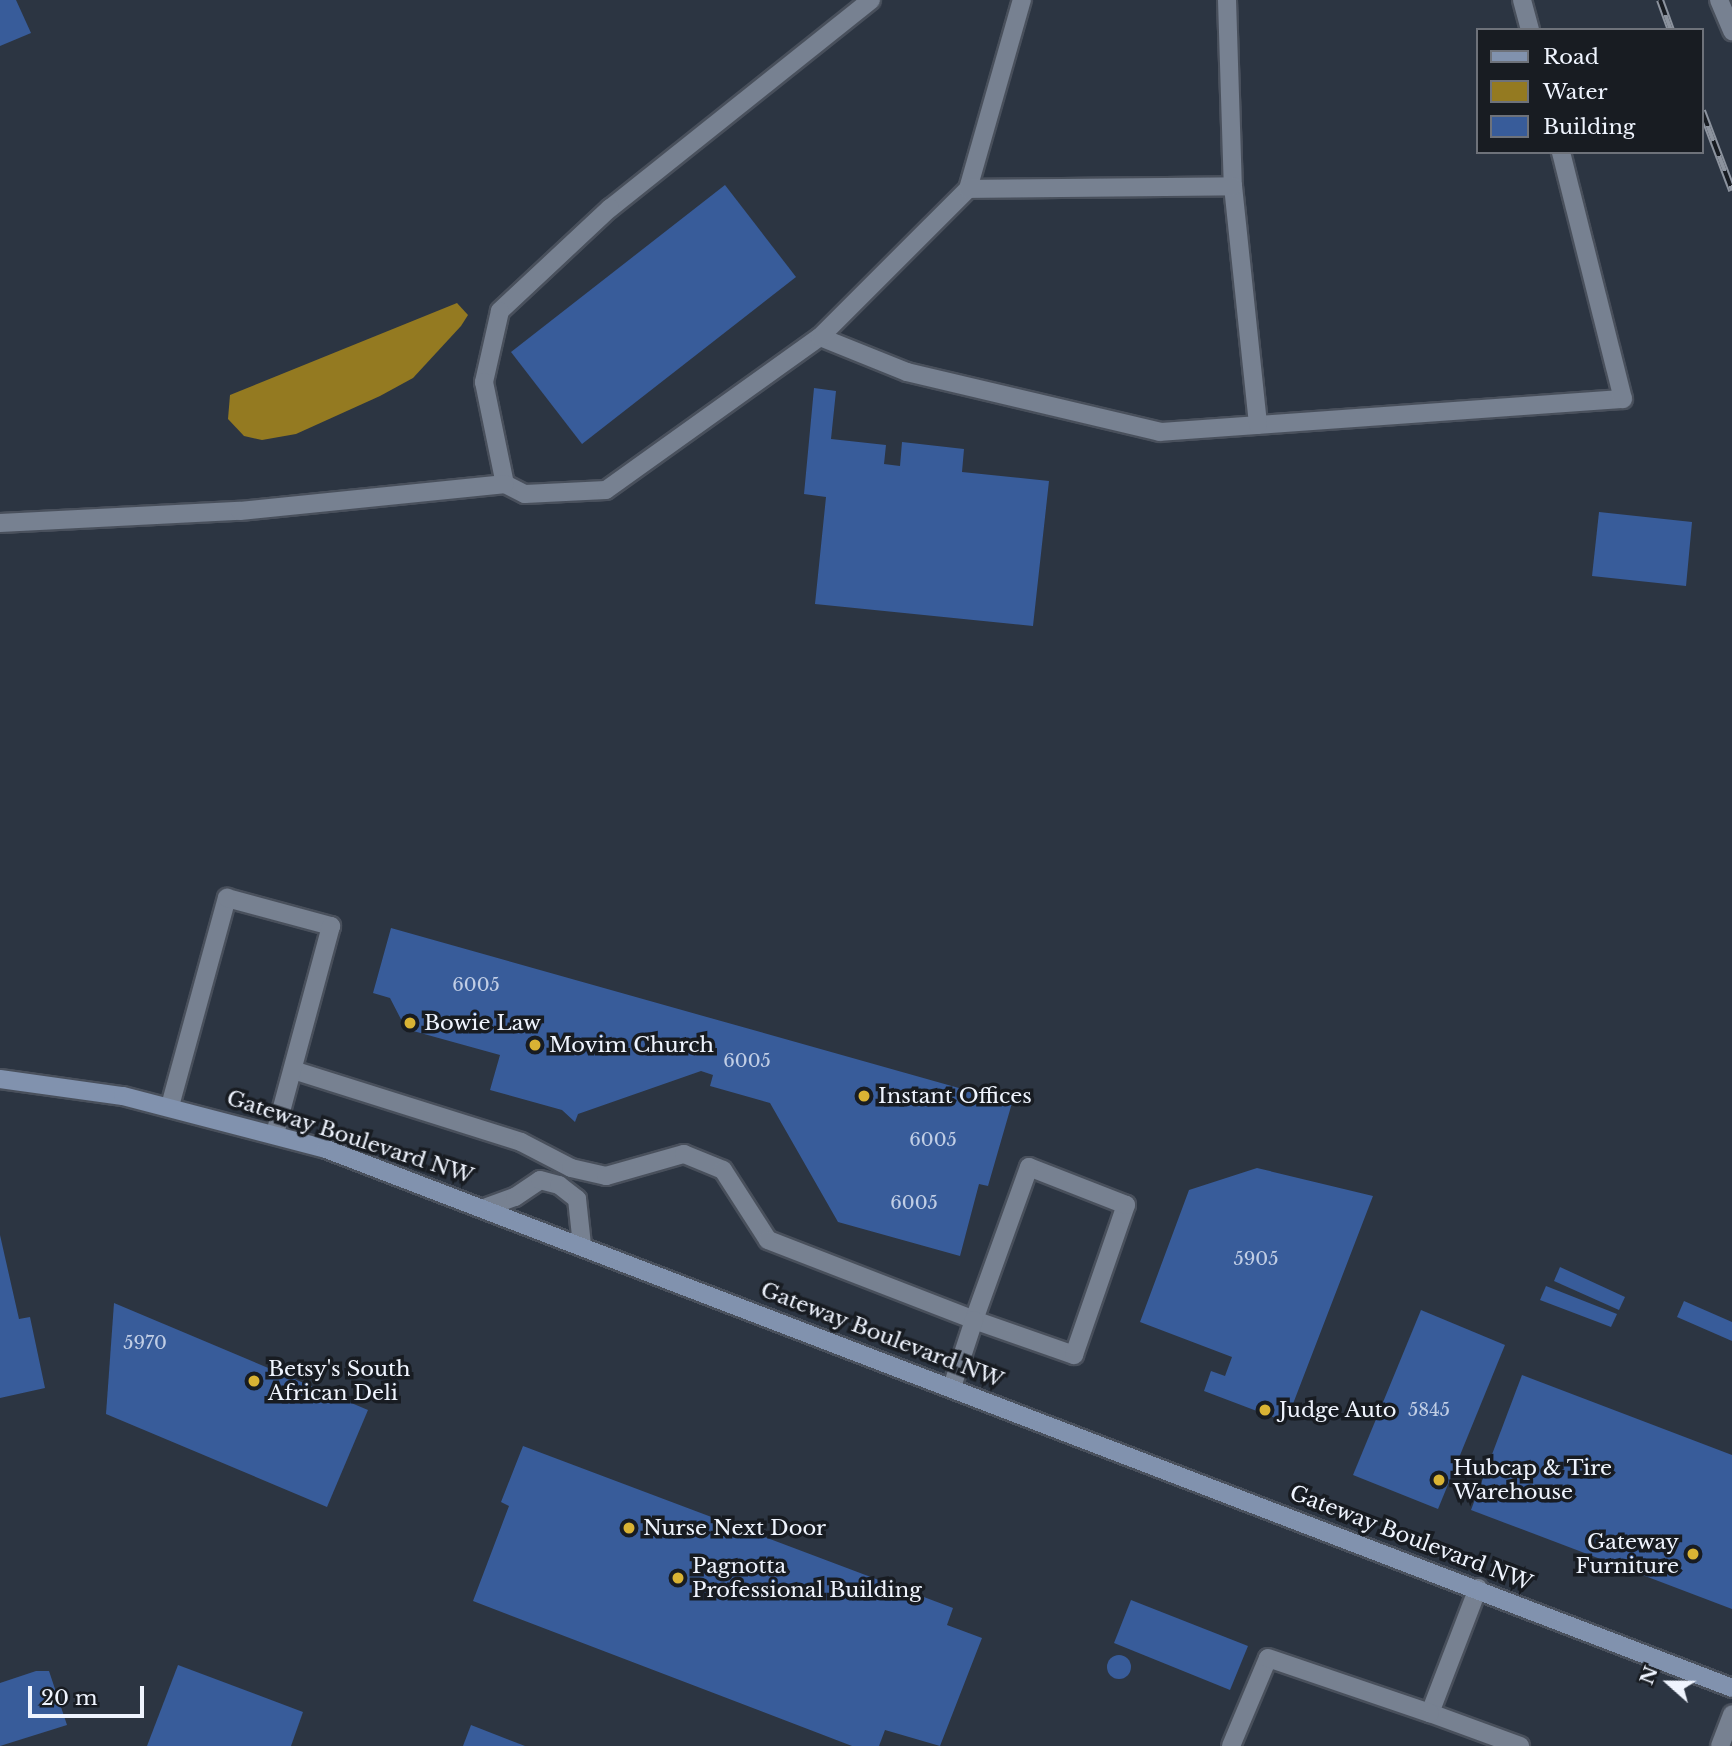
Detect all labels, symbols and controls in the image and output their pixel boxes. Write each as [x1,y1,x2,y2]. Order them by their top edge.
legend [1476,28,1704,154]
text: Road [1543,44,1599,70]
text: Water [1543,79,1607,105]
text: Building [1543,114,1635,140]
house number: 6005 [452,974,500,996]
place label: Bowie Law [424,1010,541,1036]
marker: Bowie Law [402,1015,418,1031]
place label: Movim Church [549,1032,714,1058]
marker: Movim Church [527,1037,543,1053]
house number: 6005 [723,1050,771,1072]
place label: Instant Offices [878,1083,1032,1109]
street label: Gateway Boulevard NW [223,1085,477,1189]
marker: Instant Offices [856,1088,872,1104]
house number: 6005 [909,1129,957,1151]
house number: 6005 [890,1192,938,1214]
house number: 5905 [1234,1248,1278,1270]
street label: Gateway Boulevard NW [757,1277,1007,1393]
house number: 5970 [123,1332,167,1354]
place label: Betsy's South African Deli [268,1356,410,1406]
marker: Betsy's South African Deli [246,1373,262,1389]
place label: Judge Auto [1279,1397,1397,1423]
house number: 5845 [1408,1399,1450,1421]
marker: Judge Auto [1257,1402,1273,1418]
place label: Hubcap & Tire Warehouse [1453,1455,1613,1505]
marker: Hubcap & Tire Warehouse [1431,1472,1447,1488]
street label: Gateway Boulevard NW [1286,1480,1536,1596]
place label: Nurse Next Door [643,1515,826,1541]
marker: Nurse Next Door [621,1520,637,1536]
place label: Gateway Furniture [1575,1529,1679,1579]
marker: Gateway Furniture [1685,1546,1701,1562]
place label: Pagnotta Professional Building [692,1553,922,1603]
marker: Pagnotta Professional Building [670,1570,686,1586]
north arrow [1634,1648,1704,1718]
text: N [1635,1663,1663,1688]
scale bar [32,1672,147,1716]
text: 20 m [41,1685,98,1711]

